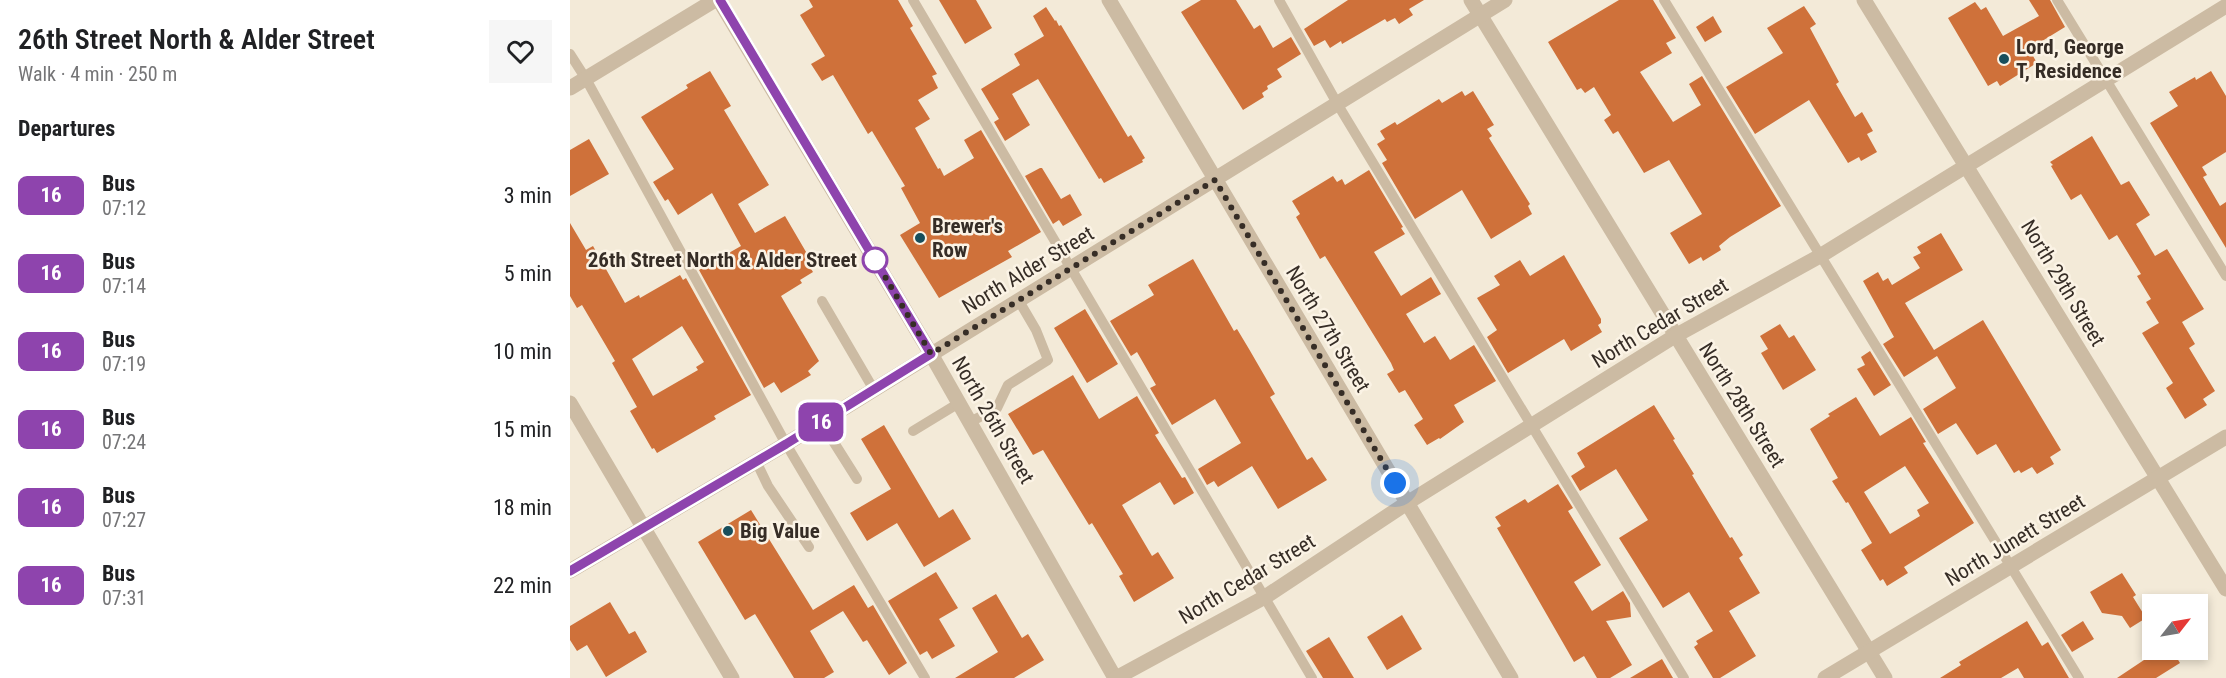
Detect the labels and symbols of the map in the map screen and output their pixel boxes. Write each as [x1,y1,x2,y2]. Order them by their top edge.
place label: Lord, George T, Residence [2016,35,2124,83]
marker: Lord, George T, Residence [1997,52,2011,66]
place label: Brewer's Row [932,214,1003,262]
street label: North 29th Street [2016,216,2110,350]
street label: North Alder Street [958,221,1098,319]
marker: Brewer's Row [913,231,927,245]
marker: 26th Street North & Alder Street [862,247,888,273]
place label: 26th Street North & Alder Street [588,248,857,272]
street label: North 27th Street [1281,262,1375,396]
street label: North Cedar Street [1588,273,1732,373]
street label: North 28th Street [1694,338,1790,472]
street label: North 26th Street [947,352,1039,488]
line badge: 16 [794,402,848,442]
your location [1380,468,1410,498]
street label: North Junett Street [1941,489,2089,591]
place label: Big Value [740,519,820,543]
marker: Big Value [721,524,735,538]
street label: North Cedar Street [1175,529,1319,629]
north arrow [2142,594,2208,660]

